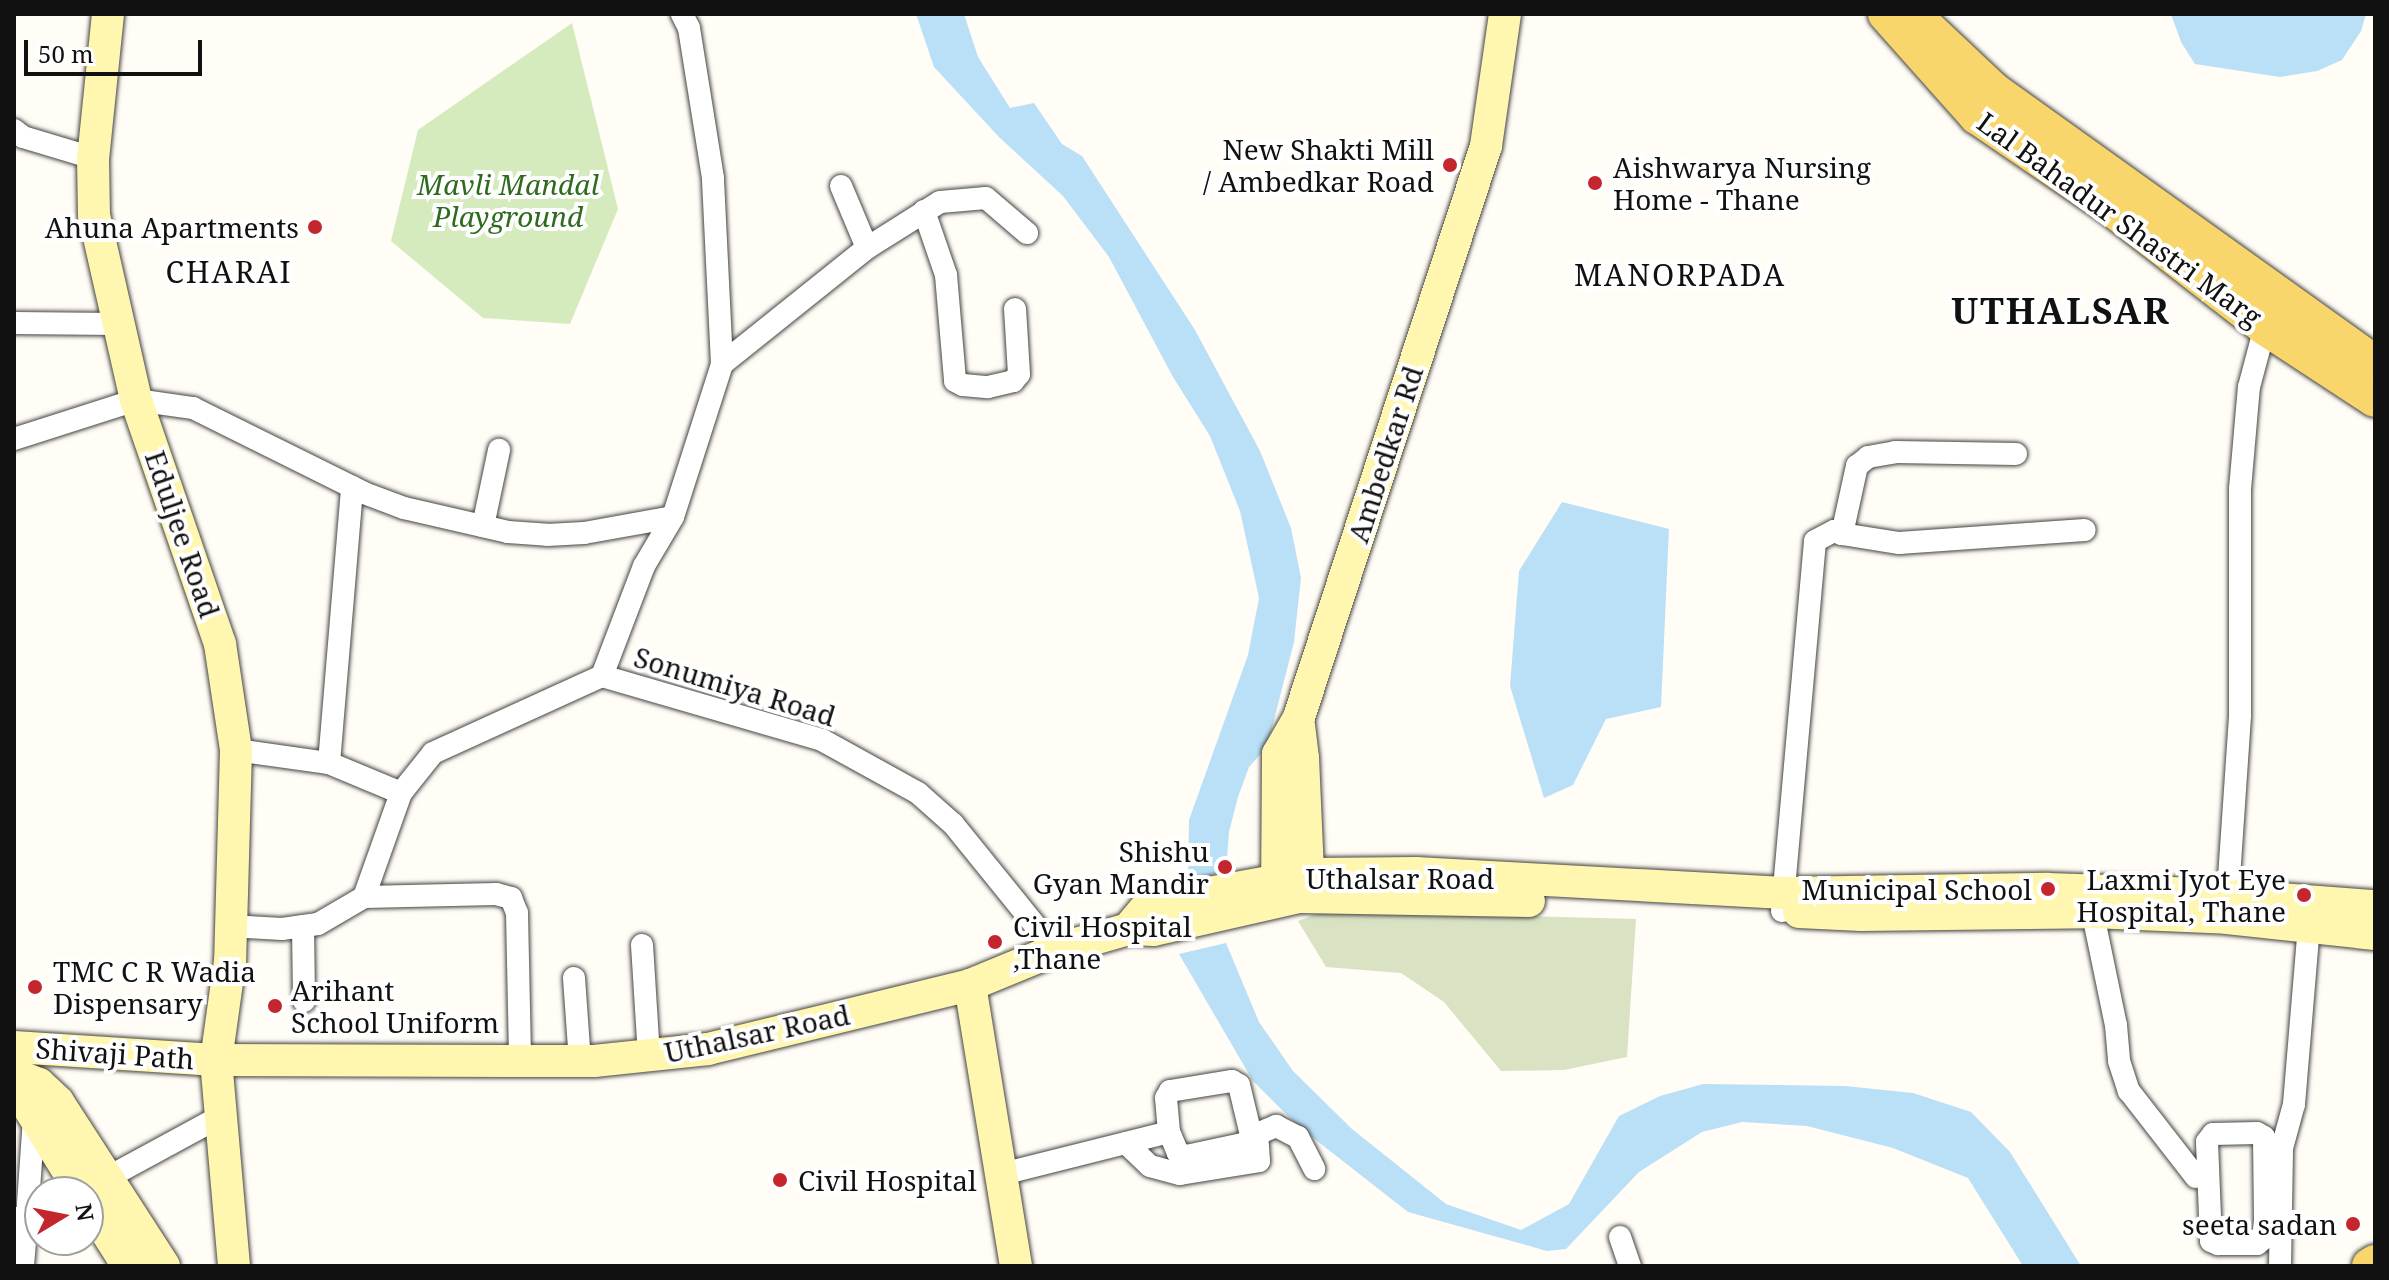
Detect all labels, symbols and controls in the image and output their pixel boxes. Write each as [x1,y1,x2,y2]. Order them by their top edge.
scale bar [28,24,206,74]
text: 50 m [38,37,94,70]
street label: Lal Bahadur Shastri Marg [1971,105,2269,333]
place label: New Shakti Mill / Ambedkar Road [1203,132,1434,198]
place label: Aishwarya Nursing Home - Thane [1613,150,1871,216]
marker: New Shakti Mill / Ambedkar Road [1441,156,1459,174]
park label: Mavli Mandal Playground [417,167,599,233]
marker: Aishwarya Nursing Home - Thane [1584,172,1606,194]
place label: Ahuna Apartments [45,210,299,244]
marker: Ahuna Apartments [306,218,324,236]
district label: CHARAI [165,254,293,290]
district label: MANORPADA [1574,257,1786,293]
district label: UTHALSAR [1951,289,2171,333]
street label: Ambedkar Rd [1341,361,1429,547]
street label: Eduljee Road [139,446,227,622]
street label: Sonumiya Road [630,639,840,733]
place label: Shishu Gyan Mandir [1033,834,1209,900]
marker: Shishu Gyan Mandir [1216,858,1234,876]
street label: Uthalsar Road [1306,861,1494,895]
place label: Laxmi Jyot Eye Hospital, Thane [2077,862,2286,928]
place label: Municipal School [1802,872,2032,906]
marker: Municipal School [2039,880,2057,898]
marker: Laxmi Jyot Eye Hospital, Thane [2293,884,2315,906]
place label: Civil Hospital ,Thane [1013,909,1192,975]
marker: Civil Hospital ,Thane [984,931,1006,953]
place label: TMC C R Wadia Dispensary [53,954,256,1020]
place label: Arihant School Uniform [291,973,499,1039]
marker: TMC C R Wadia Dispensary [24,976,46,998]
marker: Arihant School Uniform [266,997,284,1015]
street label: Uthalsar Road [661,997,853,1069]
street label: Shivaji Path [35,1031,195,1075]
place label: Civil Hospital [798,1163,977,1197]
marker: Civil Hospital [769,1169,791,1191]
north arrow [24,1176,104,1256]
text: N [69,1201,102,1223]
place label: seeta sadan [2182,1207,2337,1241]
marker: seeta sadan [2344,1215,2362,1233]

